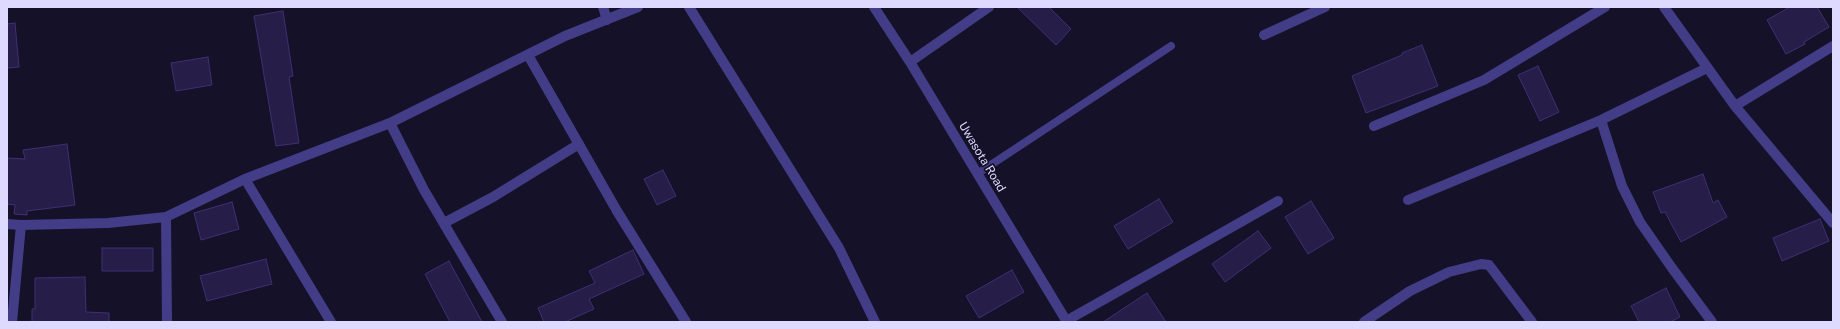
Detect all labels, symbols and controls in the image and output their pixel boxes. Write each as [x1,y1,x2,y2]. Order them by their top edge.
street label: Uwasota Road [955,119,1009,195]

